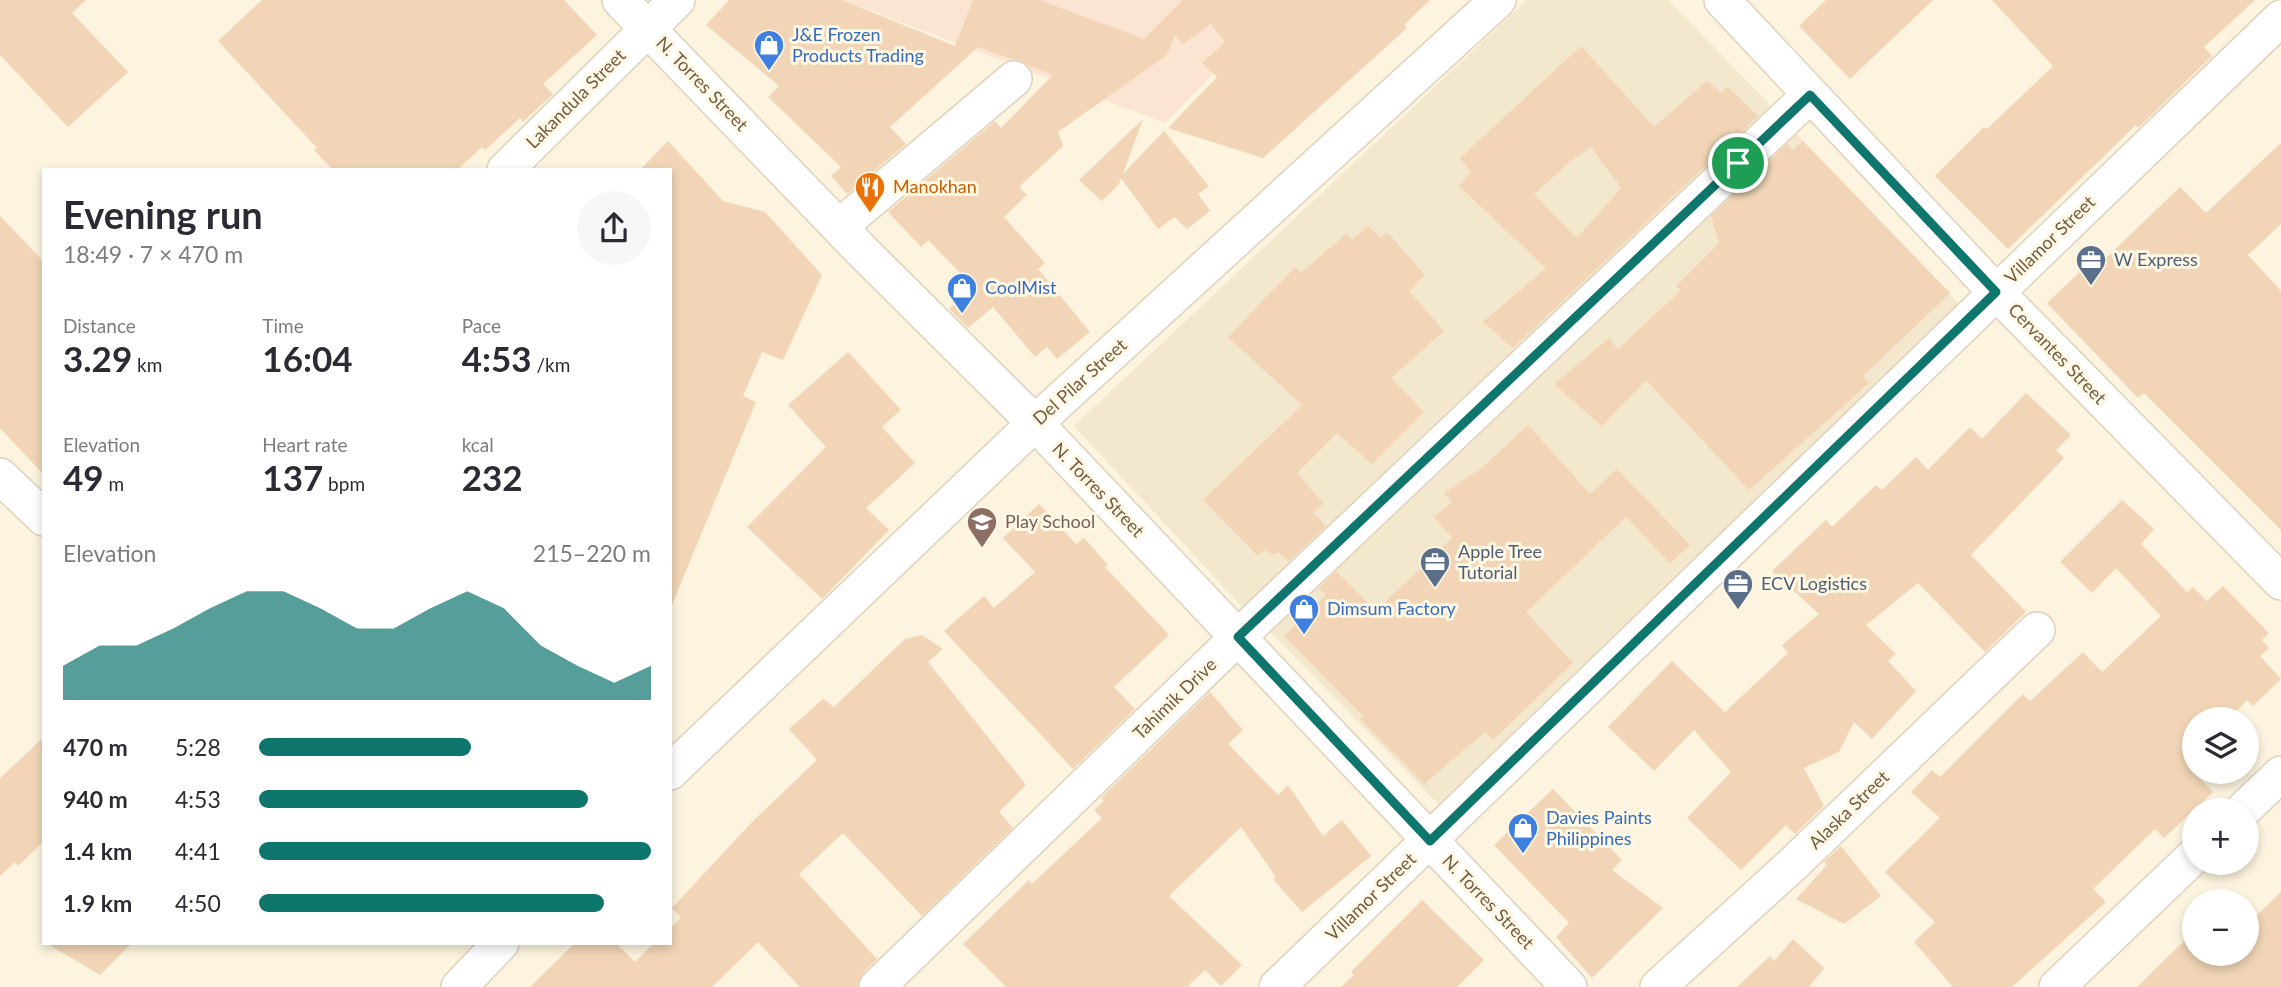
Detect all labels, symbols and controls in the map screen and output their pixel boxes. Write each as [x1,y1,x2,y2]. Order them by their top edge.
place label: J&E Frozen Products Trading [792,23,924,66]
shop icon: J&E Frozen Products Trading [752,28,786,72]
street label: N. Torres Street [652,32,754,135]
street label: Lakandula Street [521,44,630,153]
pin [1708,133,1768,193]
icon: arrive [1719,144,1757,182]
restaurant icon: Manokhan [853,170,887,214]
place label: Manokhan [893,175,977,197]
street label: Villamor Street [2000,190,2099,288]
text: Evening run [63,191,263,237]
button: share [577,191,651,265]
text: 18:49 · 7 × 470 m [63,240,243,268]
office icon: W Express [2074,243,2108,287]
place label: W Express [2114,248,2198,270]
shop icon: CoolMist [945,271,979,315]
place label: CoolMist [985,276,1057,298]
street label: Cervantes Street [2004,298,2112,409]
text: Distance [63,314,136,337]
text: Time [262,314,304,337]
text: Pace [462,314,501,337]
street label: Del Pilar Street [1028,333,1131,429]
text: 3.29 [63,337,132,379]
text: 16:04 [262,337,353,379]
text: 4:53 [462,337,532,379]
text: km [132,353,162,376]
text: /km [532,353,570,376]
text: Elevation [63,433,140,456]
text: Heart rate [262,433,348,456]
text: kcal [462,433,494,456]
street label: N. Torres Street [1048,438,1150,541]
text: 49 [63,456,104,498]
text: 137 [262,456,323,498]
text: 232 [462,456,523,498]
text: m [104,472,124,495]
text: bpm [323,472,365,495]
school or university icon: Play School [965,505,999,549]
place label: Play School [1005,510,1095,532]
text: Elevation [63,539,156,567]
text: 215–220 m [533,539,651,567]
place label: Apple Tree Tutorial [1458,540,1542,583]
office icon: Apple Tree Tutorial [1418,545,1452,589]
office icon: ECV Logistics [1721,567,1755,611]
place label: ECV Logistics [1761,572,1867,594]
shop icon: Dimsum Factory [1287,592,1321,636]
place label: Dimsum Factory [1327,597,1456,619]
street label: Tahimik Drive [1128,653,1221,744]
map controls [2182,707,2259,966]
button: layers [2182,707,2259,784]
text: 470 m [63,733,128,761]
text: 5:28 [175,733,221,761]
street label: Alaska Street [1804,765,1893,853]
text: 940 m [63,785,128,813]
text: 4:53 [175,785,221,813]
button: + [2182,798,2259,875]
place label: Davies Paints Philippines [1546,806,1652,849]
shop icon: Davies Paints Philippines [1506,811,1540,855]
text: 1.4 km [63,837,132,865]
text: 4:41 [175,837,221,865]
street label: Villamor Street [1321,847,1420,945]
street label: N. Torres Street [1438,850,1540,953]
text: 1.9 km [63,889,132,917]
text: 4:50 [175,889,221,917]
button: − [2182,889,2259,966]

